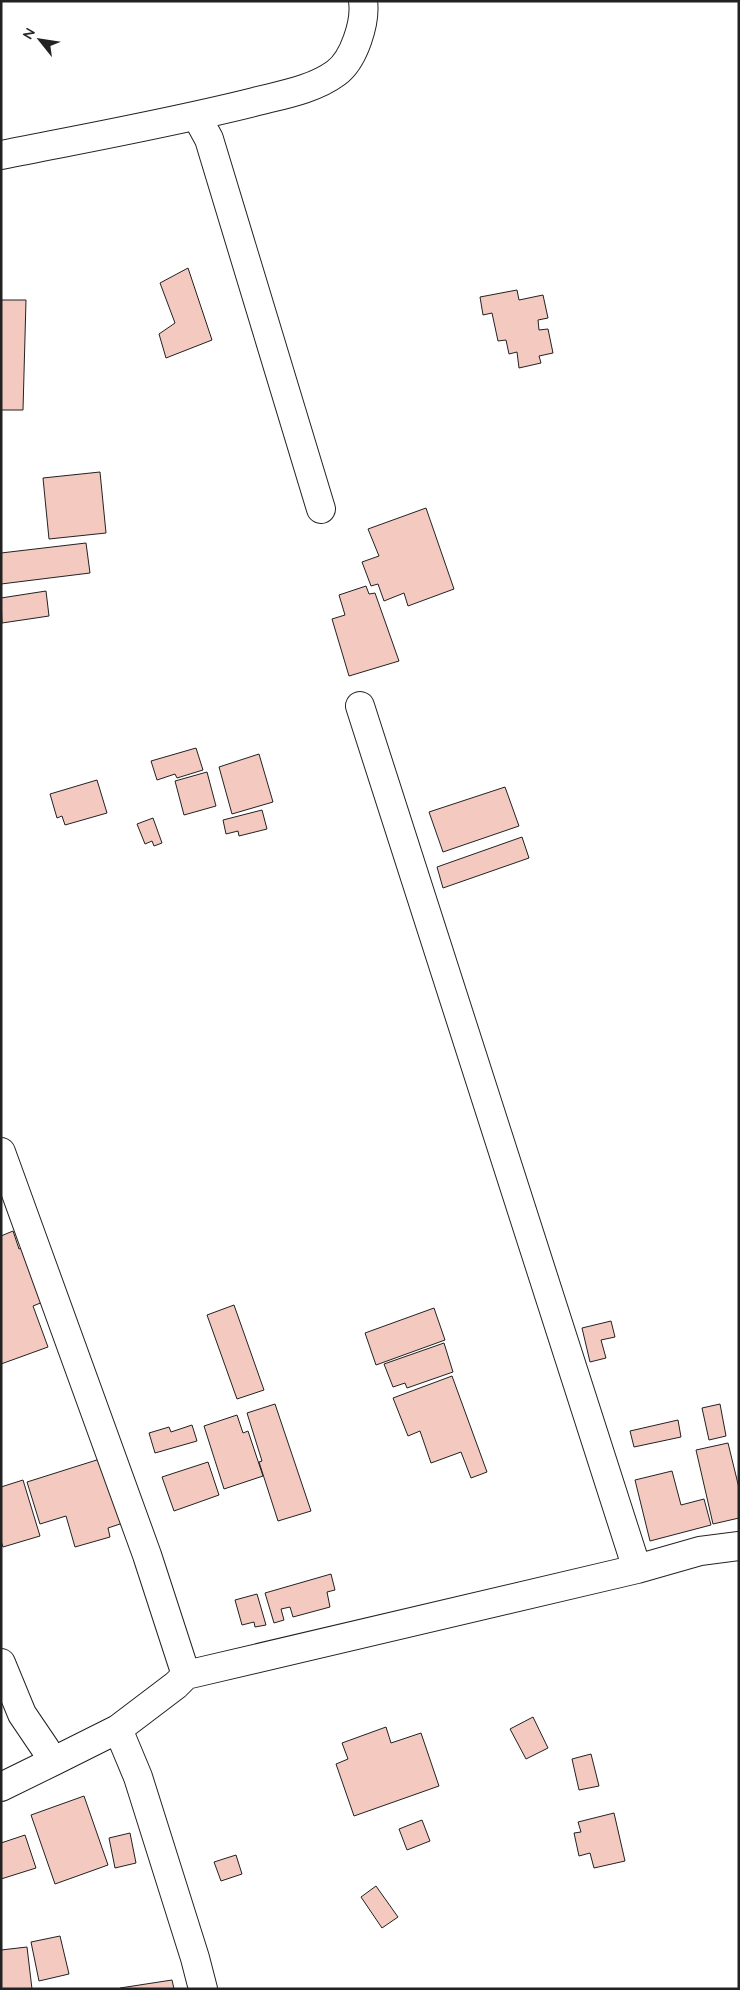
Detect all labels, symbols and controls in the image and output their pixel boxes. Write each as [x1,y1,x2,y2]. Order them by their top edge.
north arrow [15,15,65,65]
text: N [18,25,39,42]

